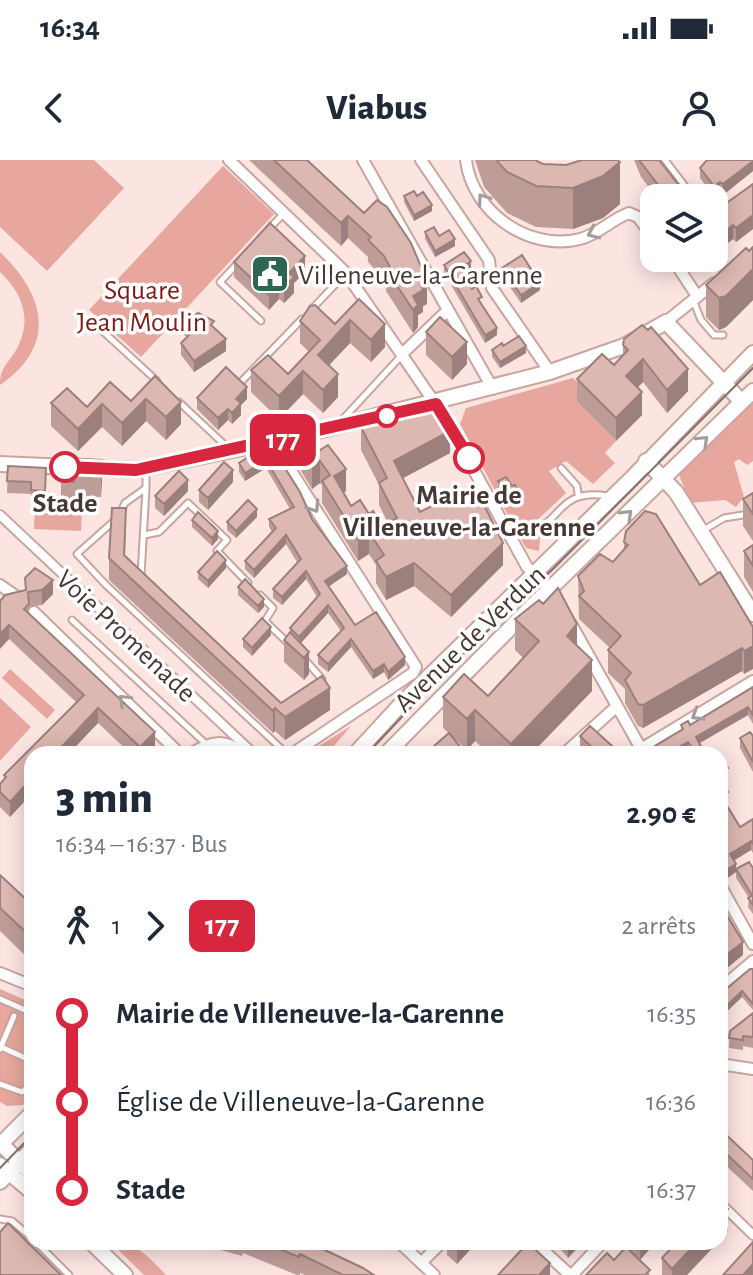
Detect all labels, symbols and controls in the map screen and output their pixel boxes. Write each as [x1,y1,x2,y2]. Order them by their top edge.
text: 16:34 [40,13,100,43]
icon: back [32,86,76,130]
icon: person [677,86,721,130]
text: Viabus [326,90,427,126]
map controls [640,184,728,272]
button: layers [640,184,728,272]
one-way arrow [478,193,493,208]
one-way arrow [587,224,601,240]
public building icon: Villeneuve-la-Garenne [249,253,291,295]
place label: Villeneuve-la-Garenne [298,262,543,290]
park label: Square Jean Moulin [77,277,207,337]
unlabelled marker [376,405,398,427]
line badge: 177 [237,414,329,466]
text: 177 [266,426,300,454]
one-way arrow [694,435,708,450]
marker: Mairie de Villeneuve-la-Garenne [454,443,484,473]
marker: Stade [50,452,80,482]
place label: Mairie de Villeneuve-la-Garenne [343,482,595,542]
place label: Stade [33,490,97,518]
one-way arrow [304,498,319,513]
one-way arrow [618,509,632,524]
street label: Avenue de Verdun [390,561,551,718]
street label: Voie Promenade [51,565,201,708]
one-way arrow [119,694,133,709]
one-way arrow [691,706,706,721]
text: 3 min [56,777,153,821]
text: 2.90 € [626,799,696,829]
text: 16:34 – 16:37 · Bus [56,831,227,857]
icon: walk [56,904,100,948]
icon: forward [133,904,177,948]
text: 177 [205,912,239,940]
text: 1 [112,913,121,939]
text: 2 arrêts [621,913,696,939]
text: Mairie de Villeneuve-la-Garenne [116,999,504,1029]
text: 16:35 [647,1001,696,1027]
text: Église de Villeneuve-la-Garenne [116,1087,485,1117]
text: 16:36 [646,1089,696,1115]
text: Stade [116,1175,185,1205]
text: 16:37 [647,1177,696,1203]

